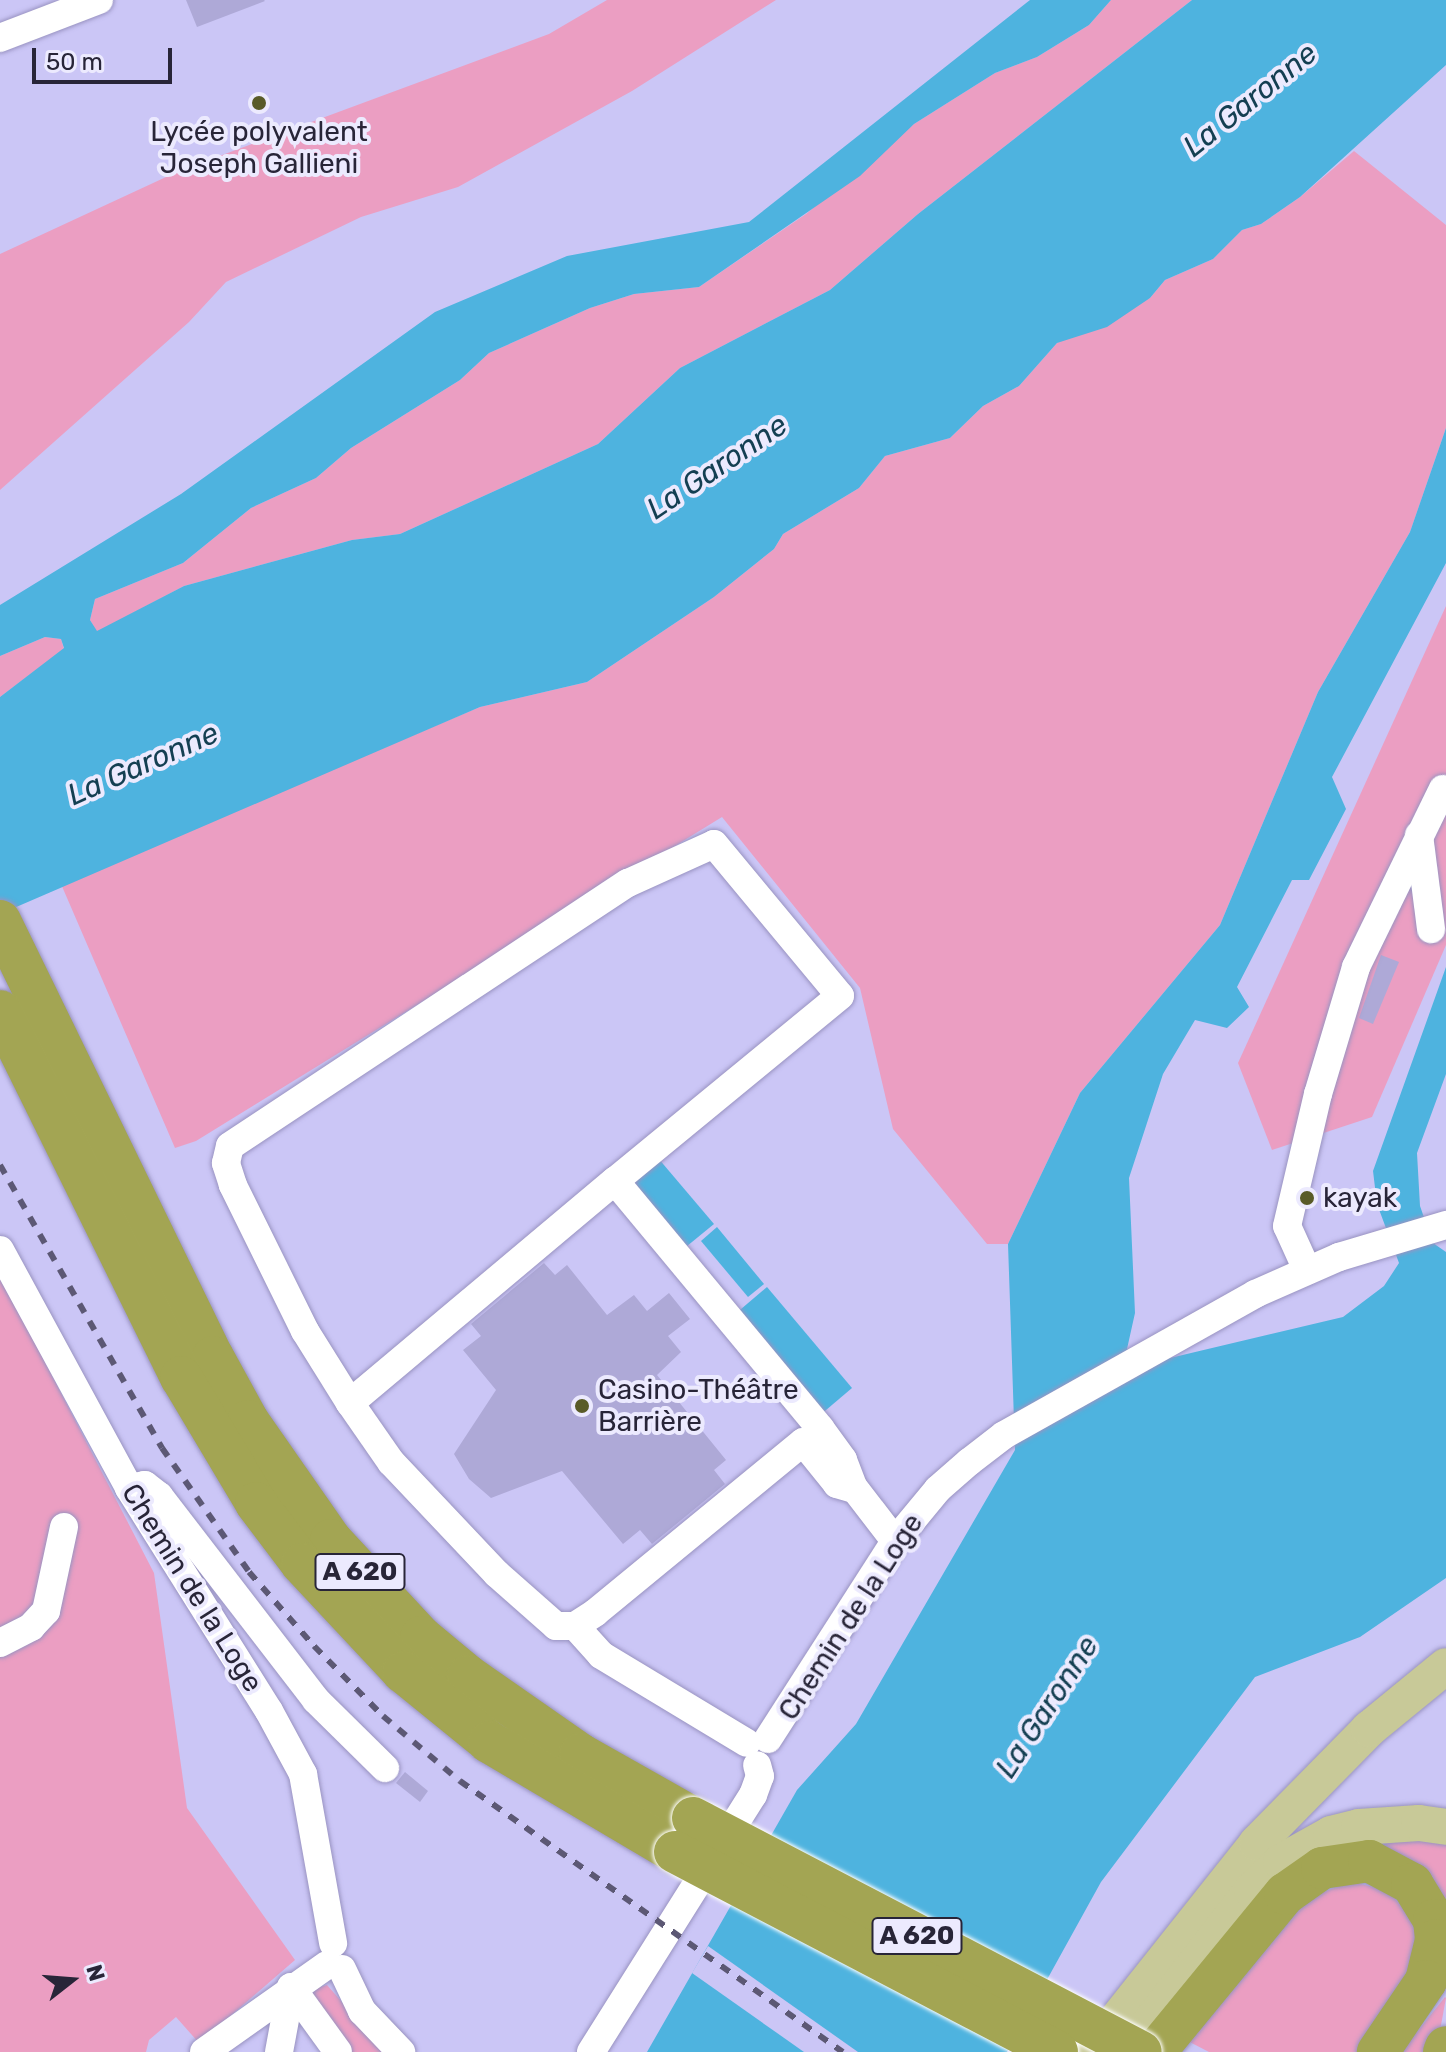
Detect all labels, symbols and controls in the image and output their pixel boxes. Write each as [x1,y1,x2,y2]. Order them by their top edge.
scale bar [36,32,176,82]
water label: La Garonne [1176,35,1324,165]
text: 50 m [46,48,103,76]
marker: Lycée polyvalent Joseph Gallieni [250,94,268,112]
place label: Lycée polyvalent Joseph Gallieni [150,115,368,181]
water label: La Garonne [640,407,794,527]
water label: La Garonne [62,715,224,813]
place label: kayak [1323,1181,1397,1215]
marker: kayak [1298,1189,1316,1207]
place label: Casino-Théâtre Barrière [598,1373,799,1439]
marker: Casino-Théâtre Barrière [573,1397,591,1415]
street label: Chemin de la Loge [114,1478,270,1698]
street label: Chemin de la Loge [772,1508,930,1726]
road number: A 620 [314,1550,406,1594]
water label: La Garonne [988,1630,1106,1784]
road number: A 620 [871,1914,963,1958]
north arrow [32,1940,112,2020]
text: N [80,1961,111,1984]

